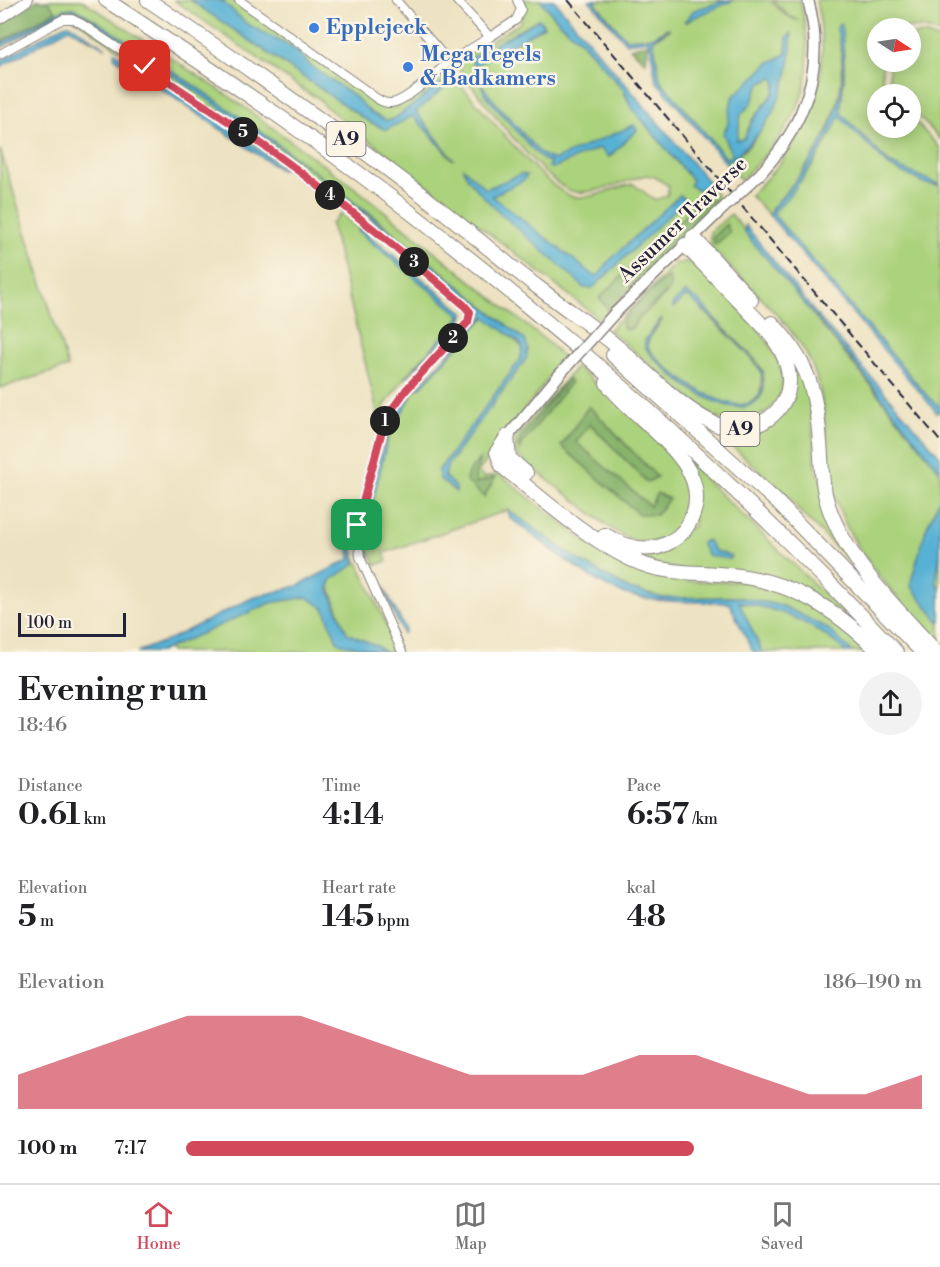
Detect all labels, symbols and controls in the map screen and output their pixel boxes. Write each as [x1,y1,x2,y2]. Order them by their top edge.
place label: Epplejeck [326,15,428,41]
north arrow [867,18,921,72]
map controls [867,18,921,138]
marker: Epplejeck [307,21,321,35]
pin [119,40,170,91]
place label: Mega Tegels & Badkamers [420,42,556,92]
icon: check [128,49,161,82]
marker: Mega Tegels & Badkamers [401,60,415,74]
button: locate [867,84,921,138]
pin: 5 [228,117,258,147]
text: 5 [238,122,248,142]
road number: A9 [326,122,366,156]
street label: Assumer Traverse [612,152,753,289]
pin: 4 [315,180,345,210]
text: 4 [325,185,335,205]
pin: 3 [399,247,429,277]
text: 3 [409,252,419,272]
pin: 2 [438,323,468,353]
text: 2 [448,328,458,348]
pin: 1 [370,406,400,436]
text: 1 [381,411,389,431]
road number: A9 [720,412,760,446]
pin [331,499,382,550]
icon: arrive [340,508,373,541]
scale bar [18,610,126,638]
text: 100 m [27,613,72,633]
text: Evening run [18,670,207,711]
button: share [859,672,922,735]
text: 18:46 [18,713,67,738]
text: Distance [18,776,83,796]
text: Time [322,776,361,796]
text: Pace [627,776,661,796]
text: 0.61 [18,796,81,834]
text: 4:14 [322,796,384,834]
text: 6:57 [627,796,689,834]
text: km [81,809,106,829]
text: /km [689,809,718,829]
text: Elevation [18,878,87,898]
text: Heart rate [322,878,396,898]
text: kcal [627,878,656,898]
text: 5 [18,898,37,936]
text: 145 [322,898,374,936]
text: 48 [627,898,666,936]
text: m [37,911,54,931]
text: bpm [374,911,410,931]
text: Elevation [18,970,105,995]
text: 186–190 m [824,970,922,995]
text: 100 m [18,1136,77,1161]
text: 7:17 [114,1136,147,1161]
tab: Home [137,1198,181,1254]
tab: Map [454,1198,487,1254]
tab: Saved [761,1198,803,1254]

